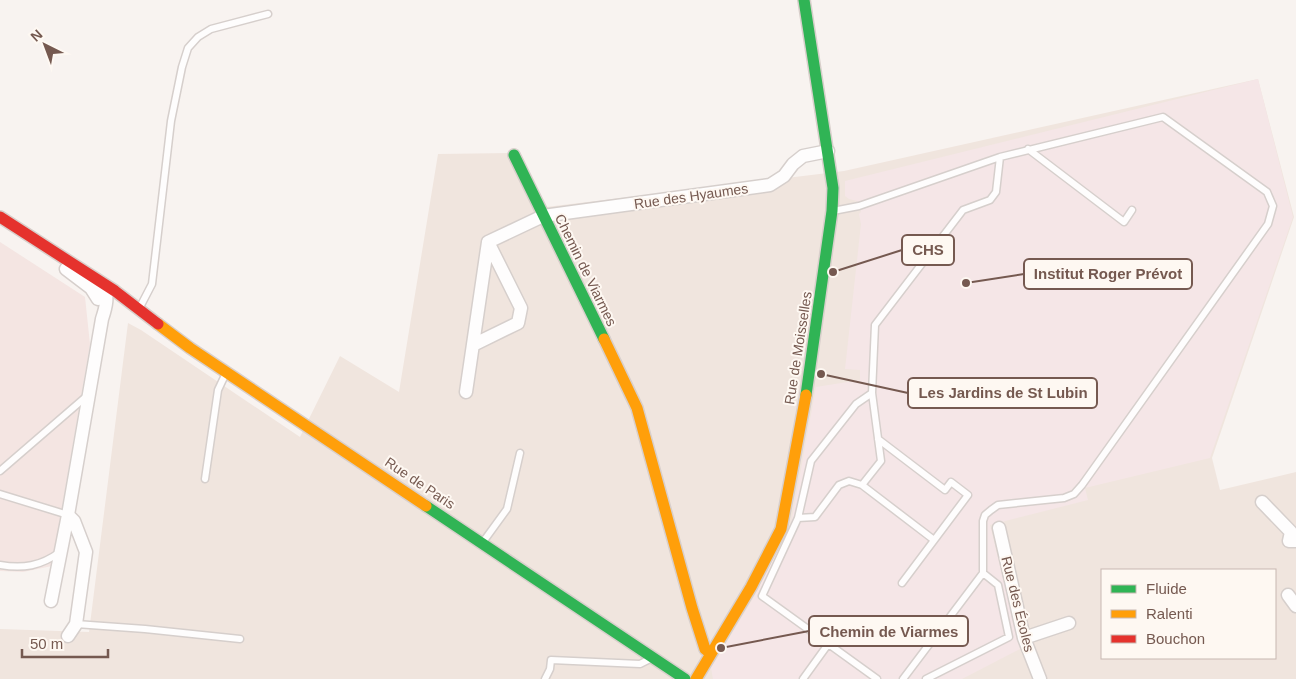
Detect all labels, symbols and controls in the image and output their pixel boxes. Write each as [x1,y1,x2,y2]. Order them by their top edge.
north arrow [20,20,70,70]
text: N [27,26,45,45]
street label: Rue des Hyaumes [633,180,749,212]
street label: Chemin de Viarmes [552,211,620,329]
callout: CHS [902,235,954,265]
text: CHS [912,241,944,258]
callout: Institut Roger Prévot [1024,259,1192,289]
text: Institut Roger Prévot [1034,265,1182,282]
street label: Rue de Moisselles [781,290,815,406]
callout: Les Jardins de St Lubin [908,378,1097,408]
text: Les Jardins de St Lubin [918,384,1088,401]
street label: Rue de Paris [382,454,458,512]
street label: Rue des Écoles [998,554,1038,654]
legend [1101,569,1276,659]
text: Fluide [1146,580,1187,597]
text: Ralenti [1146,605,1193,622]
callout: Chemin de Viarmes [809,616,968,646]
text: Chemin de Viarmes [820,623,958,640]
scale bar [22,626,109,658]
text: Bouchon [1146,630,1205,647]
text: 50 m [30,635,63,652]

